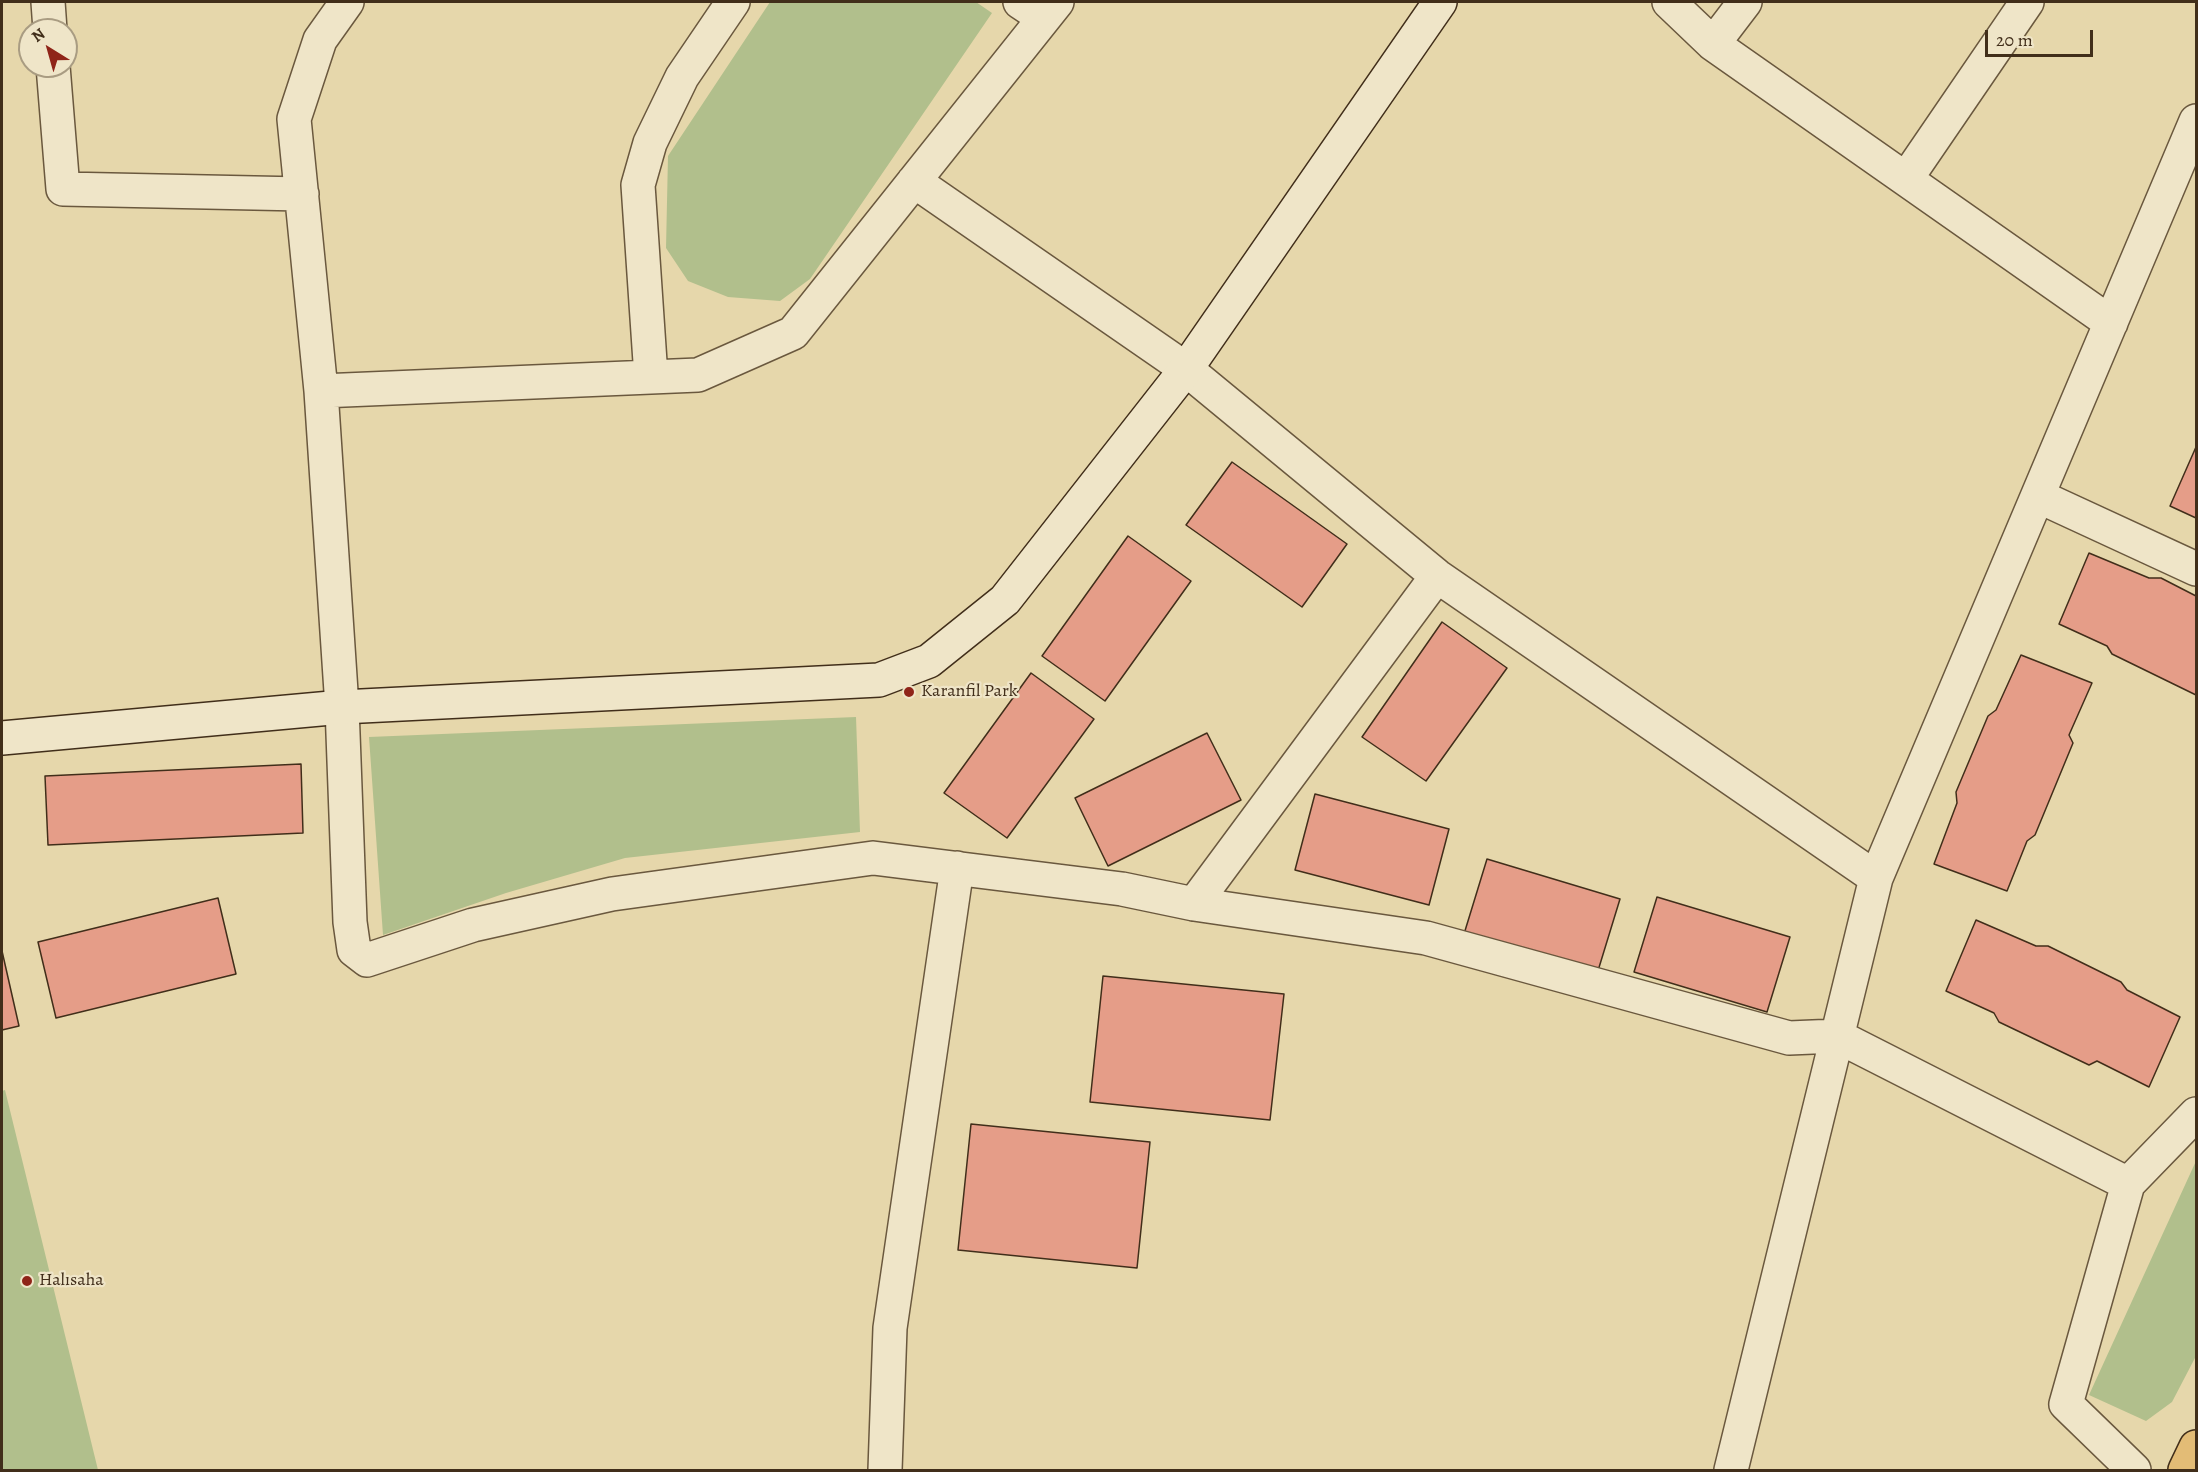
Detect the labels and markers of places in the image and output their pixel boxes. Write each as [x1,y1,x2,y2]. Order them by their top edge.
place label: Karanfil Park [921,681,1018,703]
marker: Karanfil Park [902,685,916,699]
place label: Halısaha [39,1270,104,1292]
marker: Halısaha [20,1274,34,1288]

